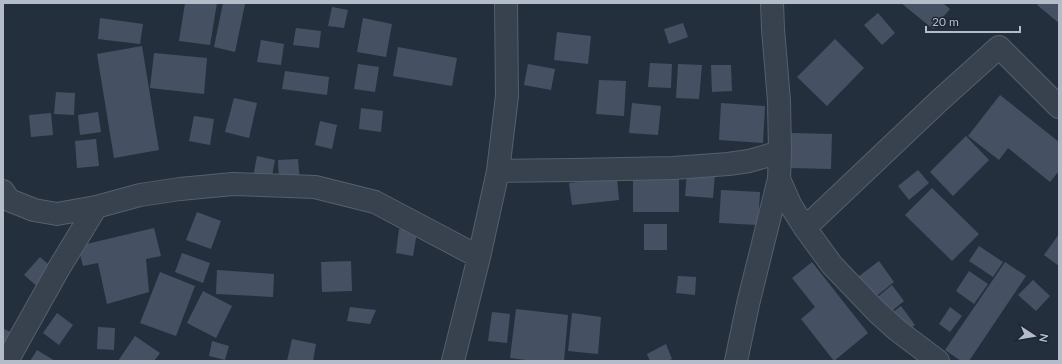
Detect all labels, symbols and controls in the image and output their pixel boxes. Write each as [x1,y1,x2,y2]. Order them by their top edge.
scale bar [926,8,1020,34]
text: 20 m [932,14,959,29]
north arrow [1014,316,1054,356]
text: N [1037,333,1052,344]

